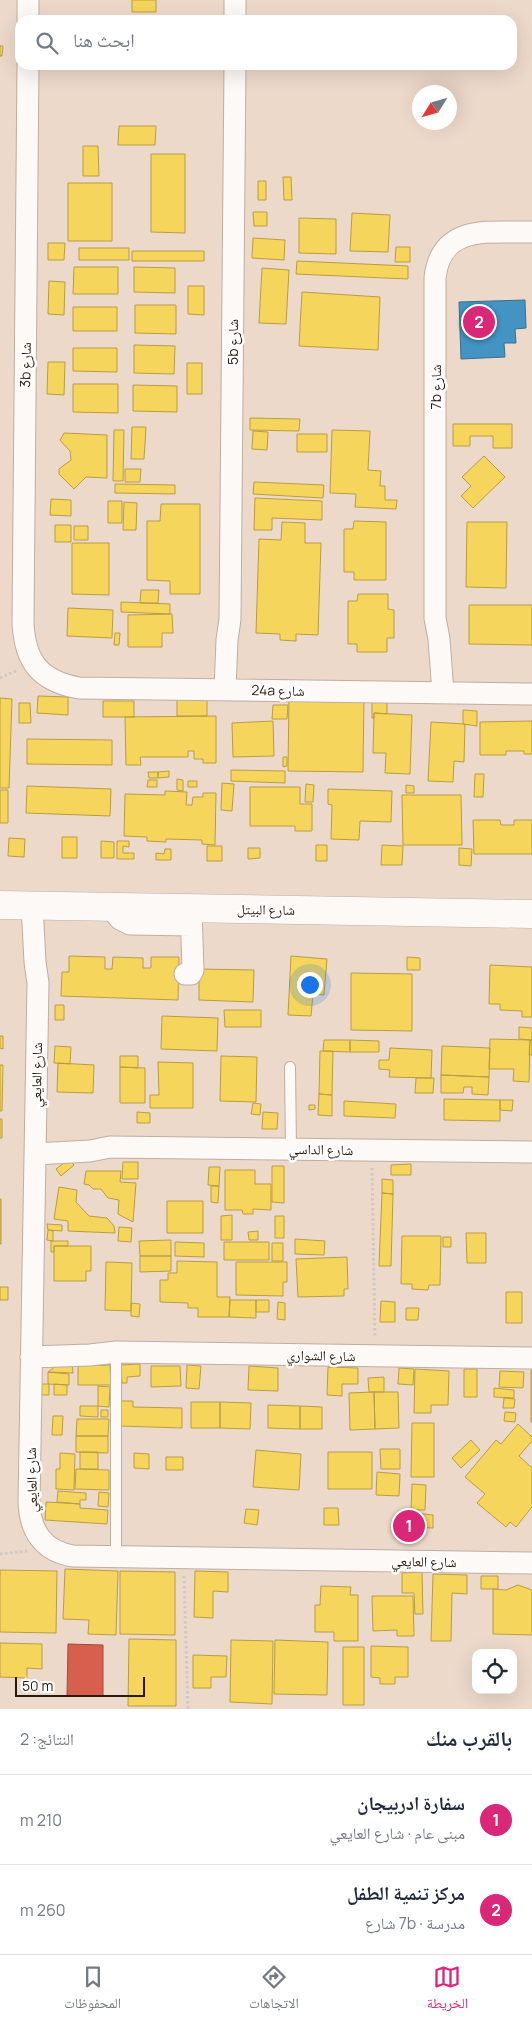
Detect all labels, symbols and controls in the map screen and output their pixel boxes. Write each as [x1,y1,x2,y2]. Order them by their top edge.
search box [15,15,517,70]
text: ابحث هنا [73,27,135,53]
icon: search [33,29,61,57]
north arrow [412,85,457,130]
pin: 2 [463,303,495,341]
street label: 5b شارع [223,319,243,365]
street label: 3b شارع [15,342,36,388]
street label: 7b شارع [426,365,446,409]
street label: 24a شارع [251,680,305,701]
street label: شارع البيتل [237,899,295,920]
your location [297,972,323,998]
street label: شارع العايعي [26,1042,49,1108]
street label: شارع الداسي [289,1139,353,1162]
street label: شارع الشواري [286,1345,356,1368]
street label: شارع العايعي [21,1447,44,1513]
pin: 1 [393,1507,425,1545]
street label: شارع العايعي [391,1551,457,1574]
map controls [472,1649,517,1694]
button: locate [472,1649,517,1694]
scale bar [15,1674,145,1697]
text: 50 m [22,1676,53,1695]
text: بالقرب منك [426,1724,512,1752]
text: النتائج: 2 [20,1728,74,1750]
text: سفارة ادربيجان [357,1790,465,1816]
text: 210 m [20,1809,62,1831]
text: 1 [493,1809,500,1831]
text: مبنى عام · شارع العايعي [330,1822,465,1844]
text: مركز تنمية الطفل [347,1880,465,1906]
text: 260 m [20,1899,66,1921]
text: 2 [491,1899,501,1921]
text: مدرسة · 7b شارع [365,1912,465,1934]
tab: المحفوظات [64,1963,121,2017]
tab: الاتجاهات [249,1963,299,2017]
tab: الخريطة [427,1963,468,2017]

